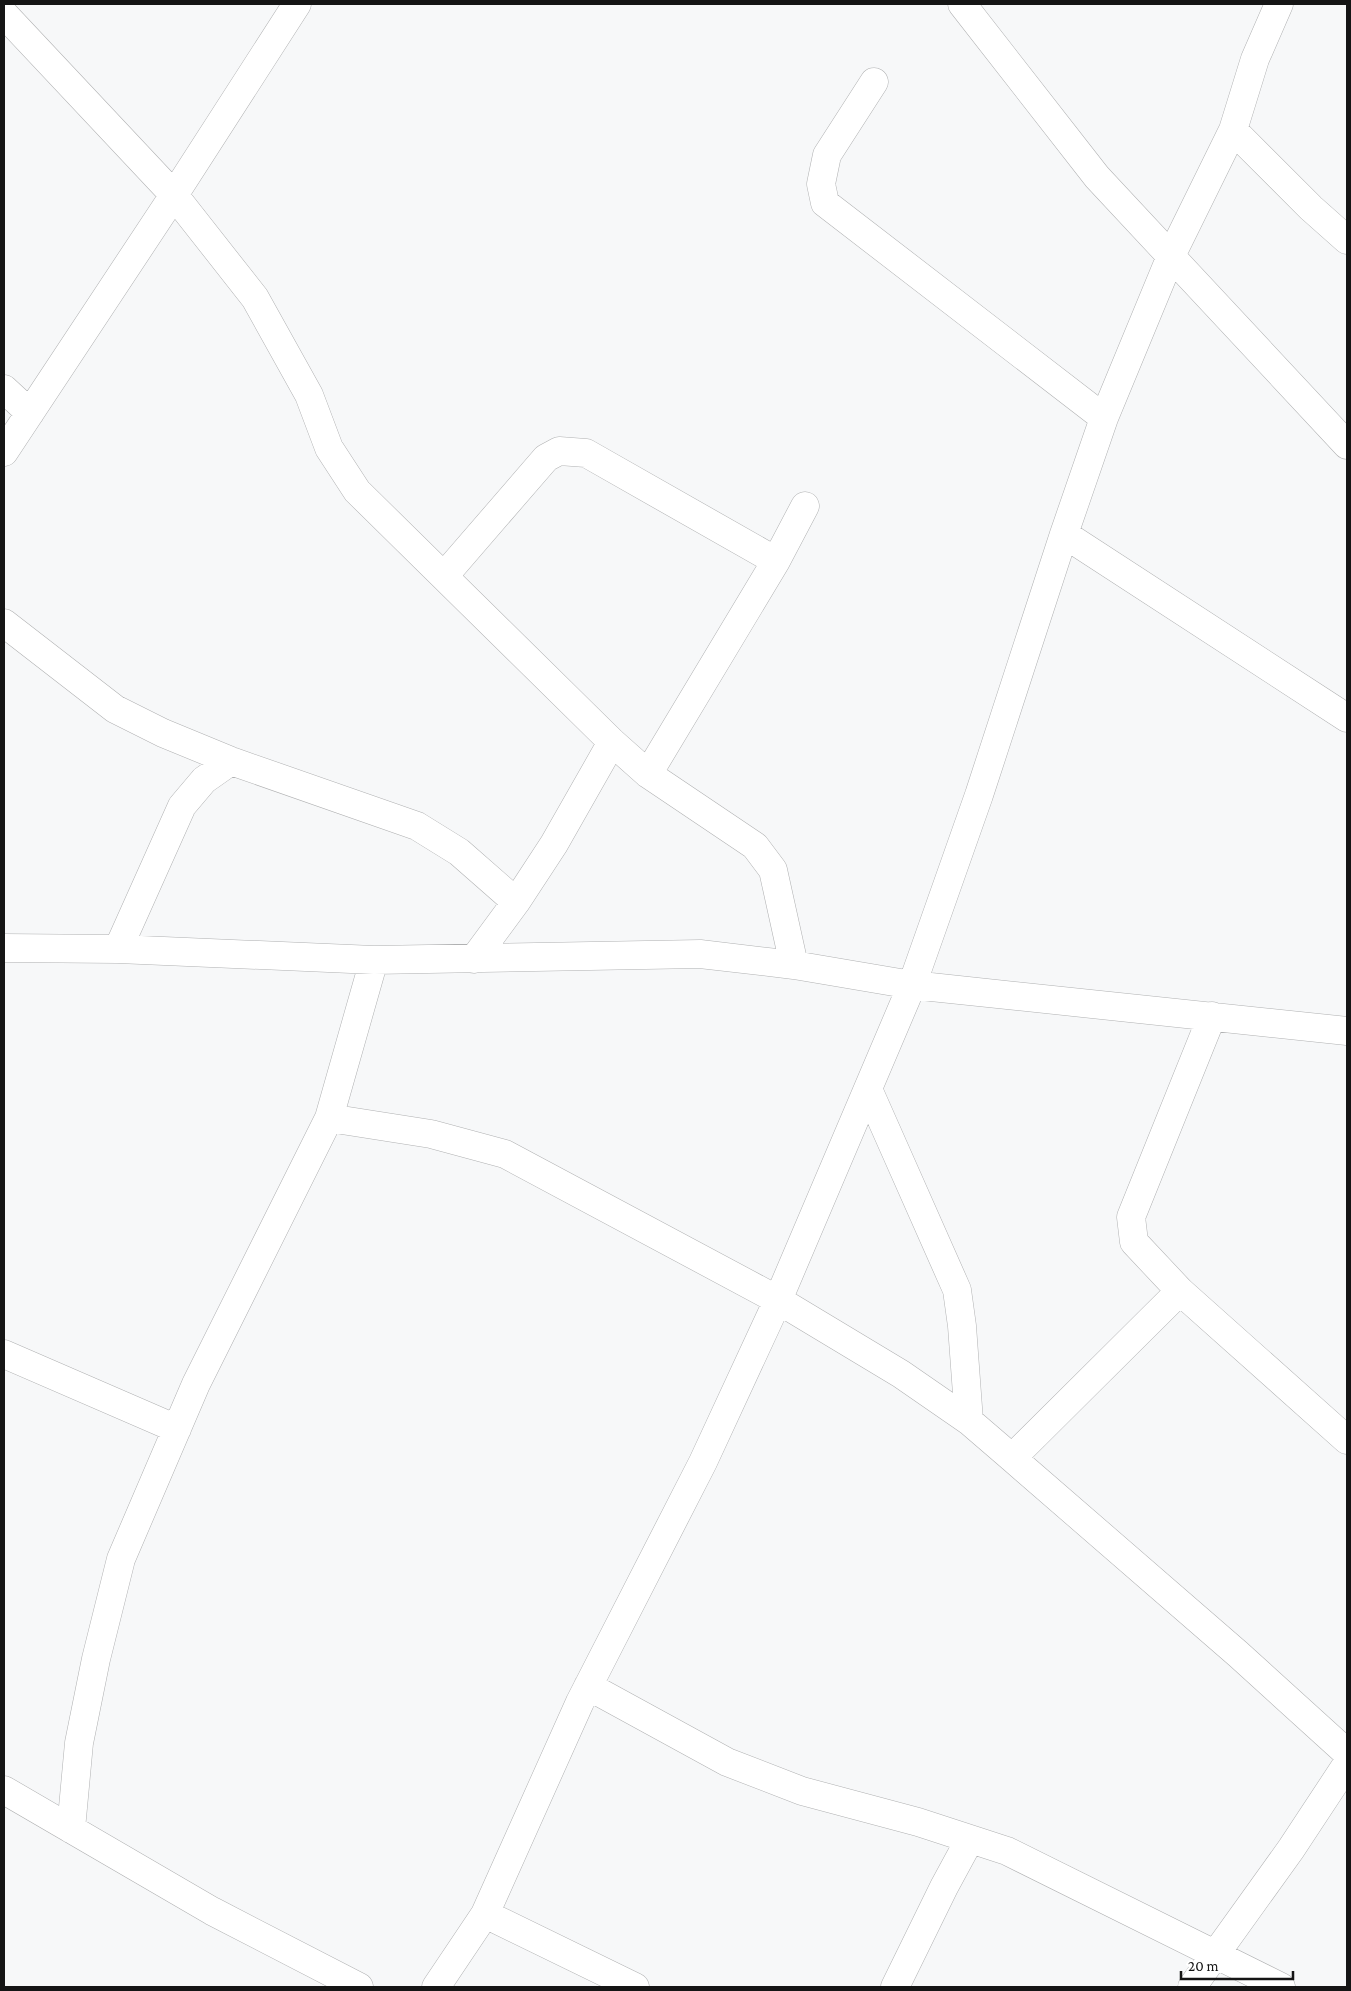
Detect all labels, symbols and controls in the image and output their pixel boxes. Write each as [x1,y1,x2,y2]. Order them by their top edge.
scale bar [1181,1948,1294,1980]
text: 20 m [1188,1958,1219,1974]

